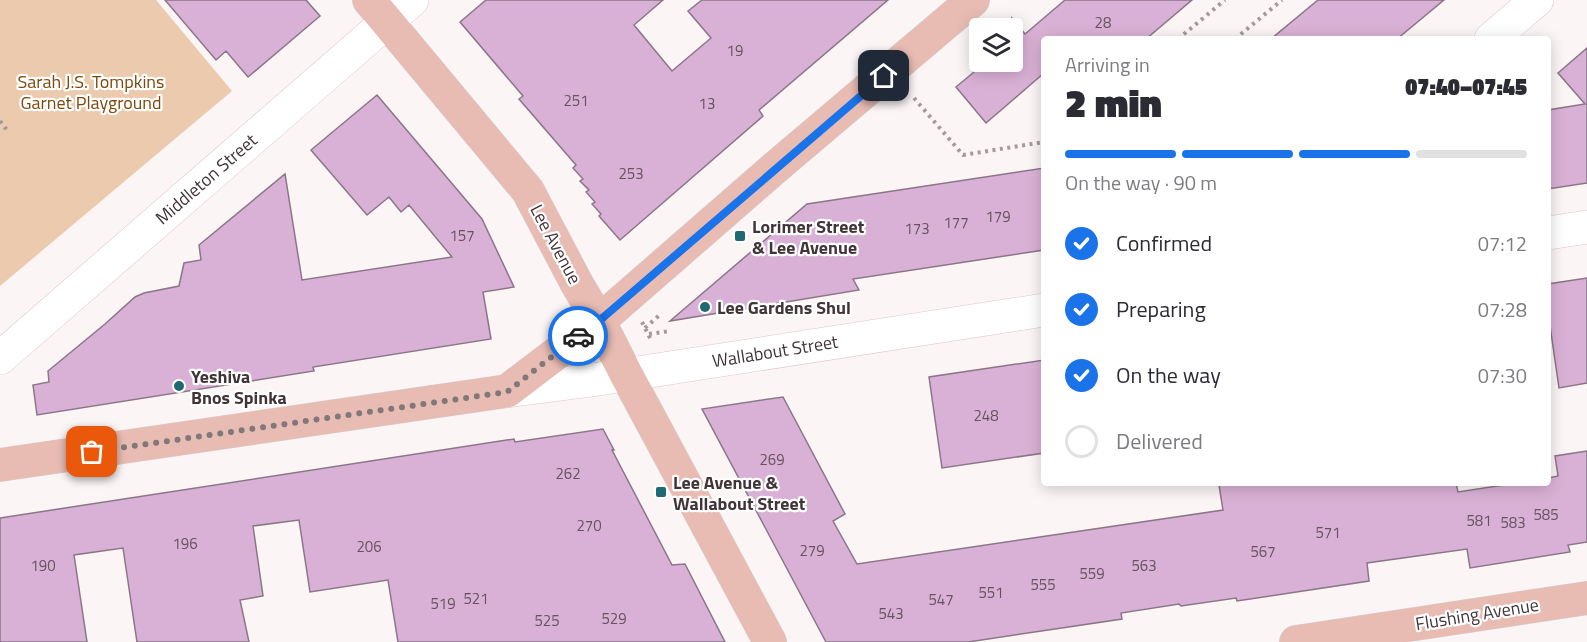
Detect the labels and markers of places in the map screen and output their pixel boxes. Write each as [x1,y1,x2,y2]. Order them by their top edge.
pin [858,50,909,101]
place label: Lorimer Street & Lee Avenue [752,213,865,261]
marker: Lorimer Street & Lee Avenue [733,229,747,243]
place label: Lee Gardens Shul [717,294,851,321]
marker: Lee Gardens Shul [698,300,712,314]
place label: Yeshiva Bnos Spinka [191,363,287,411]
marker: Yeshiva Bnos Spinka [172,379,186,393]
pin [66,426,117,477]
place label: Lee Avenue & Wallabout Street [673,469,806,517]
marker: Lee Avenue & Wallabout Street [654,485,668,499]

